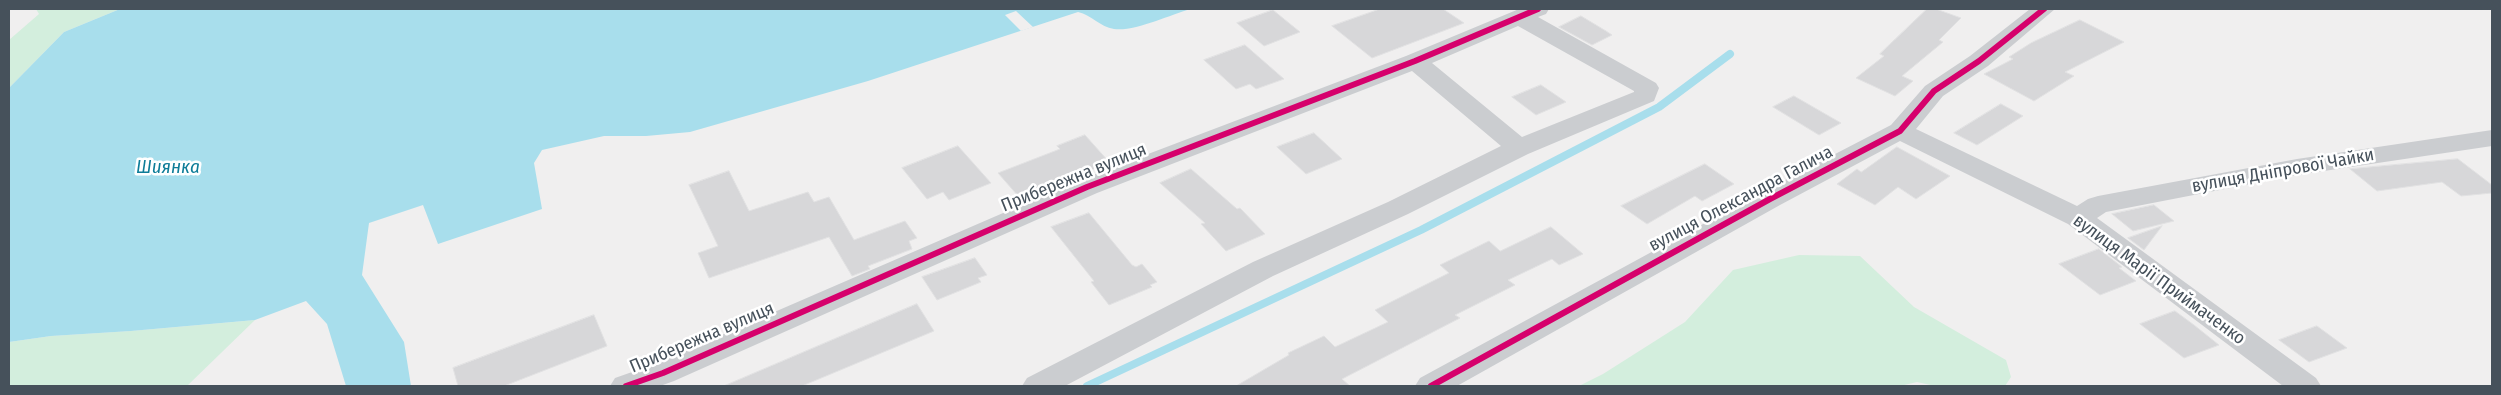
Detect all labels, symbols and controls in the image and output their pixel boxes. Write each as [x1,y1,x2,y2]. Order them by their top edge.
street label: Прибережна вулиця [998,139,1150,217]
street label: вулиця Олександра Галича [1645,141,1837,257]
street label: вулиця Дніпрової Чайки [2190,144,2376,198]
water label: Шиянка [136,157,200,179]
street label: вулиця Марії Приймаченко [2069,210,2249,350]
street label: Прибережна вулиця [627,298,777,378]

